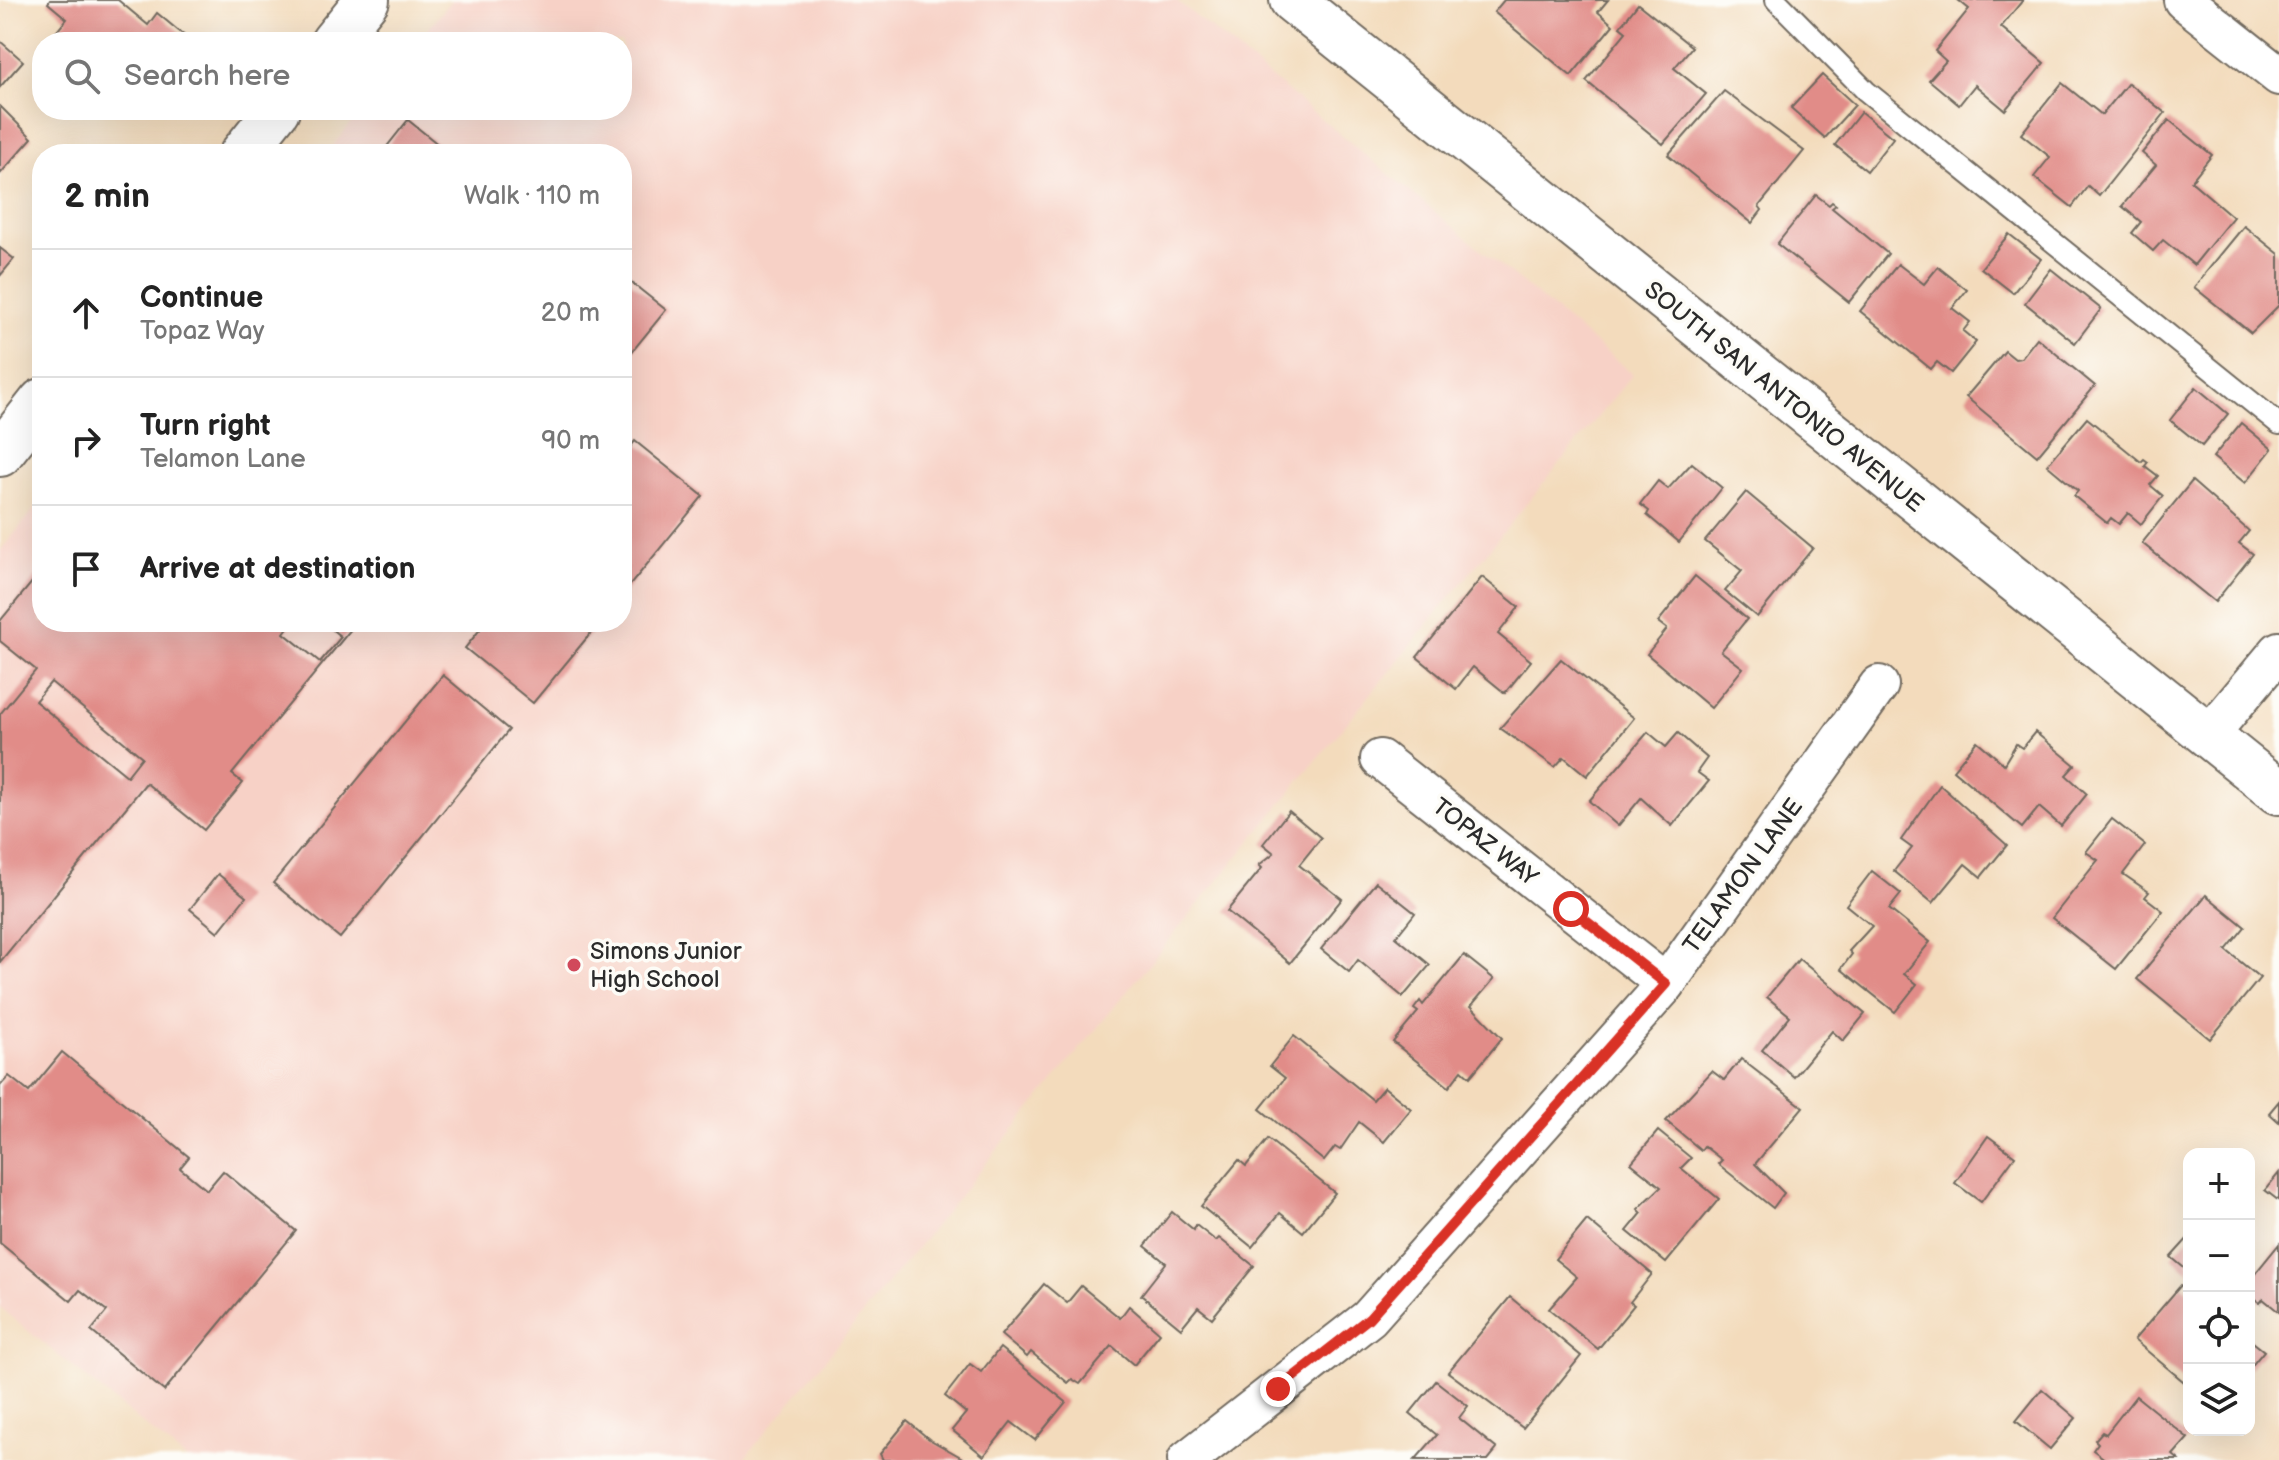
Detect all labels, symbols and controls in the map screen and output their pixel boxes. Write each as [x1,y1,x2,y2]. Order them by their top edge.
search box [32,32,632,120]
icon: search [60,54,104,98]
text: Search here [124,58,290,94]
text: 2 min [64,176,150,217]
text: Walk · 110 m [464,181,600,212]
street label: SOUTH SAN ANTONIO AVENUE [1639,275,1929,519]
text: Continue [140,280,263,316]
icon: ahead [64,291,108,335]
text: 20 m [541,298,600,329]
text: Topaz Way [140,316,265,347]
text: Turn right [140,408,271,444]
icon: right [64,419,108,463]
text: 90 m [541,426,600,457]
text: Telamon Lane [140,444,306,475]
icon: arrive [64,547,108,591]
text: Arrive at destination [140,551,416,587]
street label: TOPAZ WAY [1426,792,1544,893]
street label: TELAMON LANE [1677,793,1809,959]
route start [1553,891,1589,927]
place label: Simons Junior High School [590,937,742,994]
marker: Simons Junior High School [565,956,583,974]
map controls [2183,1148,2255,1436]
button: + [2183,1148,2255,1220]
button: − [2183,1220,2255,1292]
button: locate [2183,1292,2255,1364]
button: layers [2183,1364,2255,1436]
route end [1260,1371,1296,1407]

